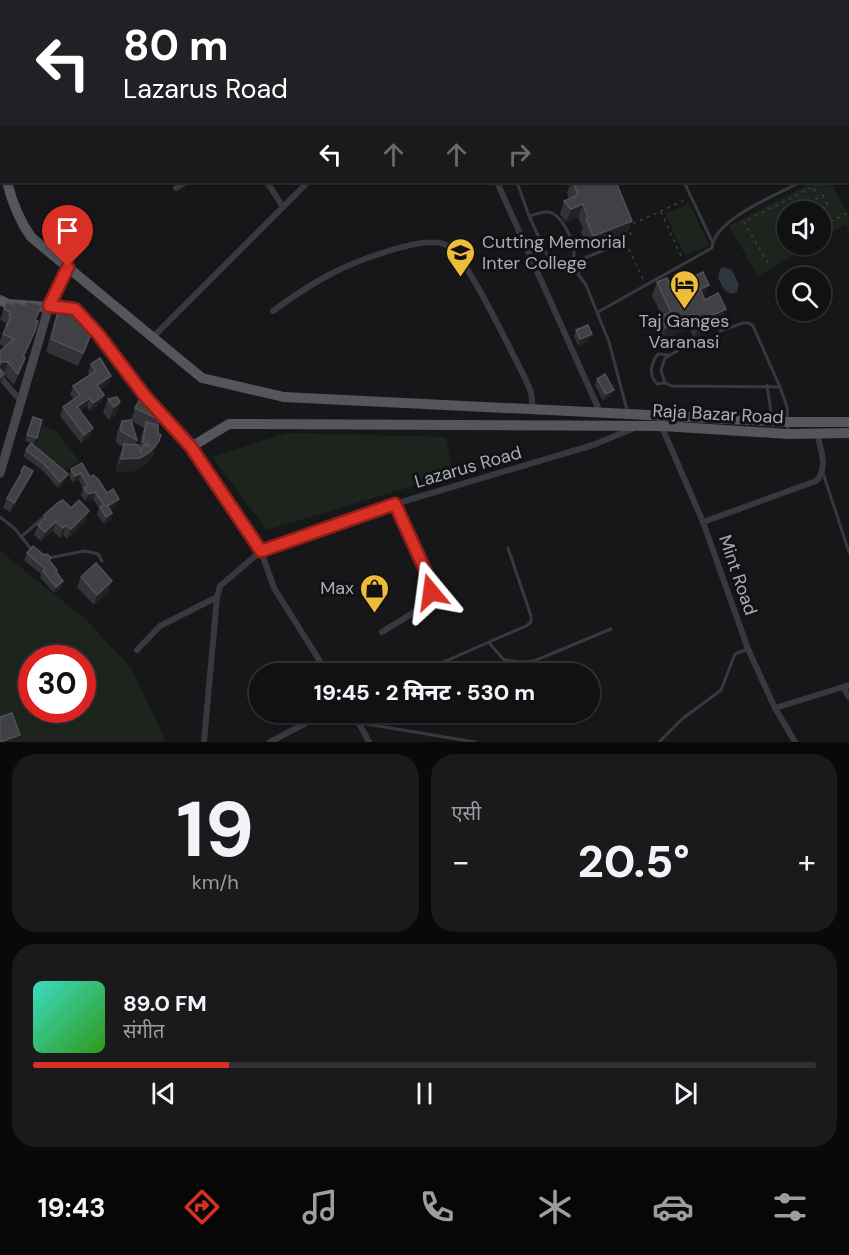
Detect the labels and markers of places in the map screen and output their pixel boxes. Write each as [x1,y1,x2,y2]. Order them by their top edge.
pin [42,205,93,267]
place label: Cutting Memorial Inter College [482,230,626,275]
school or university icon: Cutting Memorial Inter College [445,236,477,278]
hotel icon: Taj Ganges Varanasi [668,268,700,310]
place label: Taj Ganges Varanasi [639,309,729,354]
shop icon: Max [359,572,391,614]
place label: Max [320,576,354,600]

